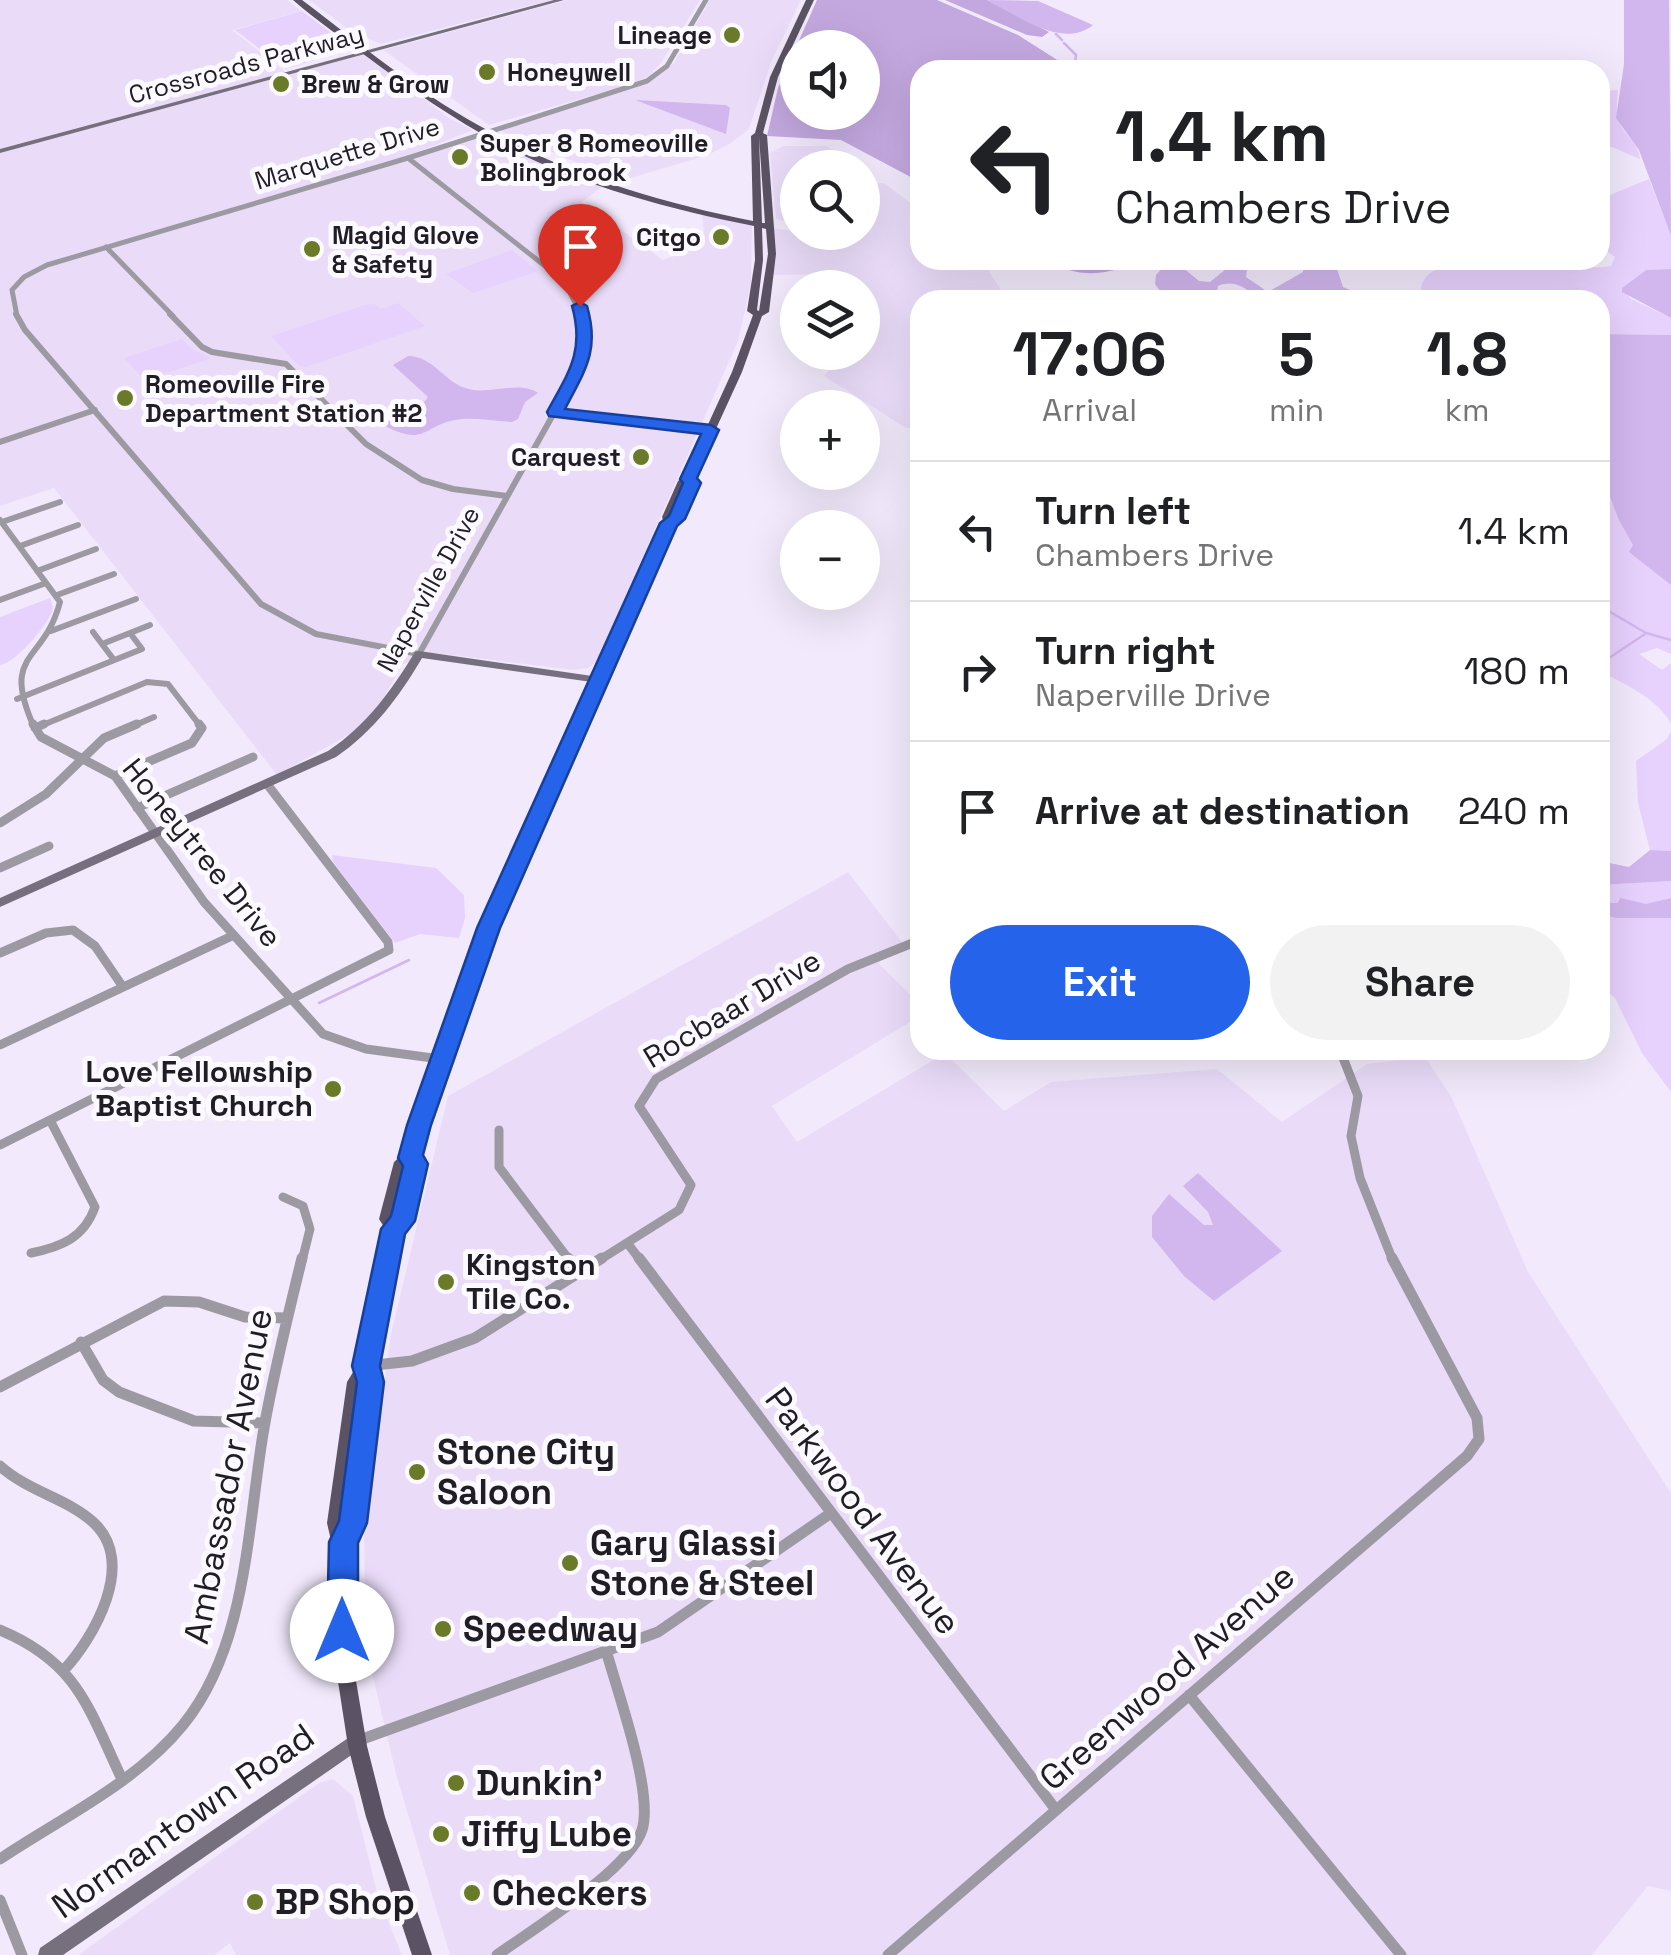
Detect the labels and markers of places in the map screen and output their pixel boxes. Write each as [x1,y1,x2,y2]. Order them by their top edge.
place label: Lineage [617,19,712,51]
marker: Lineage [721,24,743,46]
place label: Honeywell [507,56,631,88]
marker: Honeywell [476,61,498,83]
place label: Brew & Grow [301,68,449,100]
marker: Brew & Grow [270,73,292,95]
place label: Super 8 Romeoville Bolingbrook [480,127,708,188]
marker: Super 8 Romeoville Bolingbrook [449,146,471,168]
pin [538,204,623,307]
place label: Magid Glove & Safety [332,219,479,280]
place label: Citgo [636,221,701,253]
marker: Citgo [710,226,732,248]
marker: Magid Glove & Safety [301,238,323,260]
place label: Romeoville Fire Department Station #2 [145,368,422,429]
marker: Romeoville Fire Department Station #2 [114,387,136,409]
place label: Carquest [511,441,621,473]
marker: Carquest [630,446,652,468]
place label: Love Fellowship Baptist Church [86,1052,313,1125]
marker: Love Fellowship Baptist Church [322,1078,344,1100]
place label: Kingston Tile Co. [466,1245,596,1318]
marker: Kingston Tile Co. [435,1271,457,1293]
place label: Stone City Saloon [437,1430,615,1514]
marker: Stone City Saloon [406,1461,428,1483]
place label: Gary Glassi Stone & Steel [590,1521,814,1605]
marker: Gary Glassi Stone & Steel [559,1552,581,1574]
place label: Speedway [463,1607,638,1651]
marker: Speedway [432,1618,454,1640]
place label: Dunkin' [476,1761,603,1805]
marker: Dunkin' [445,1772,467,1794]
place label: Jiffy Lube [461,1812,632,1856]
marker: Jiffy Lube [430,1823,452,1845]
place label: Checkers [492,1871,647,1915]
place label: BP Shop [275,1880,415,1924]
marker: Checkers [461,1882,483,1904]
marker: BP Shop [244,1891,266,1913]

